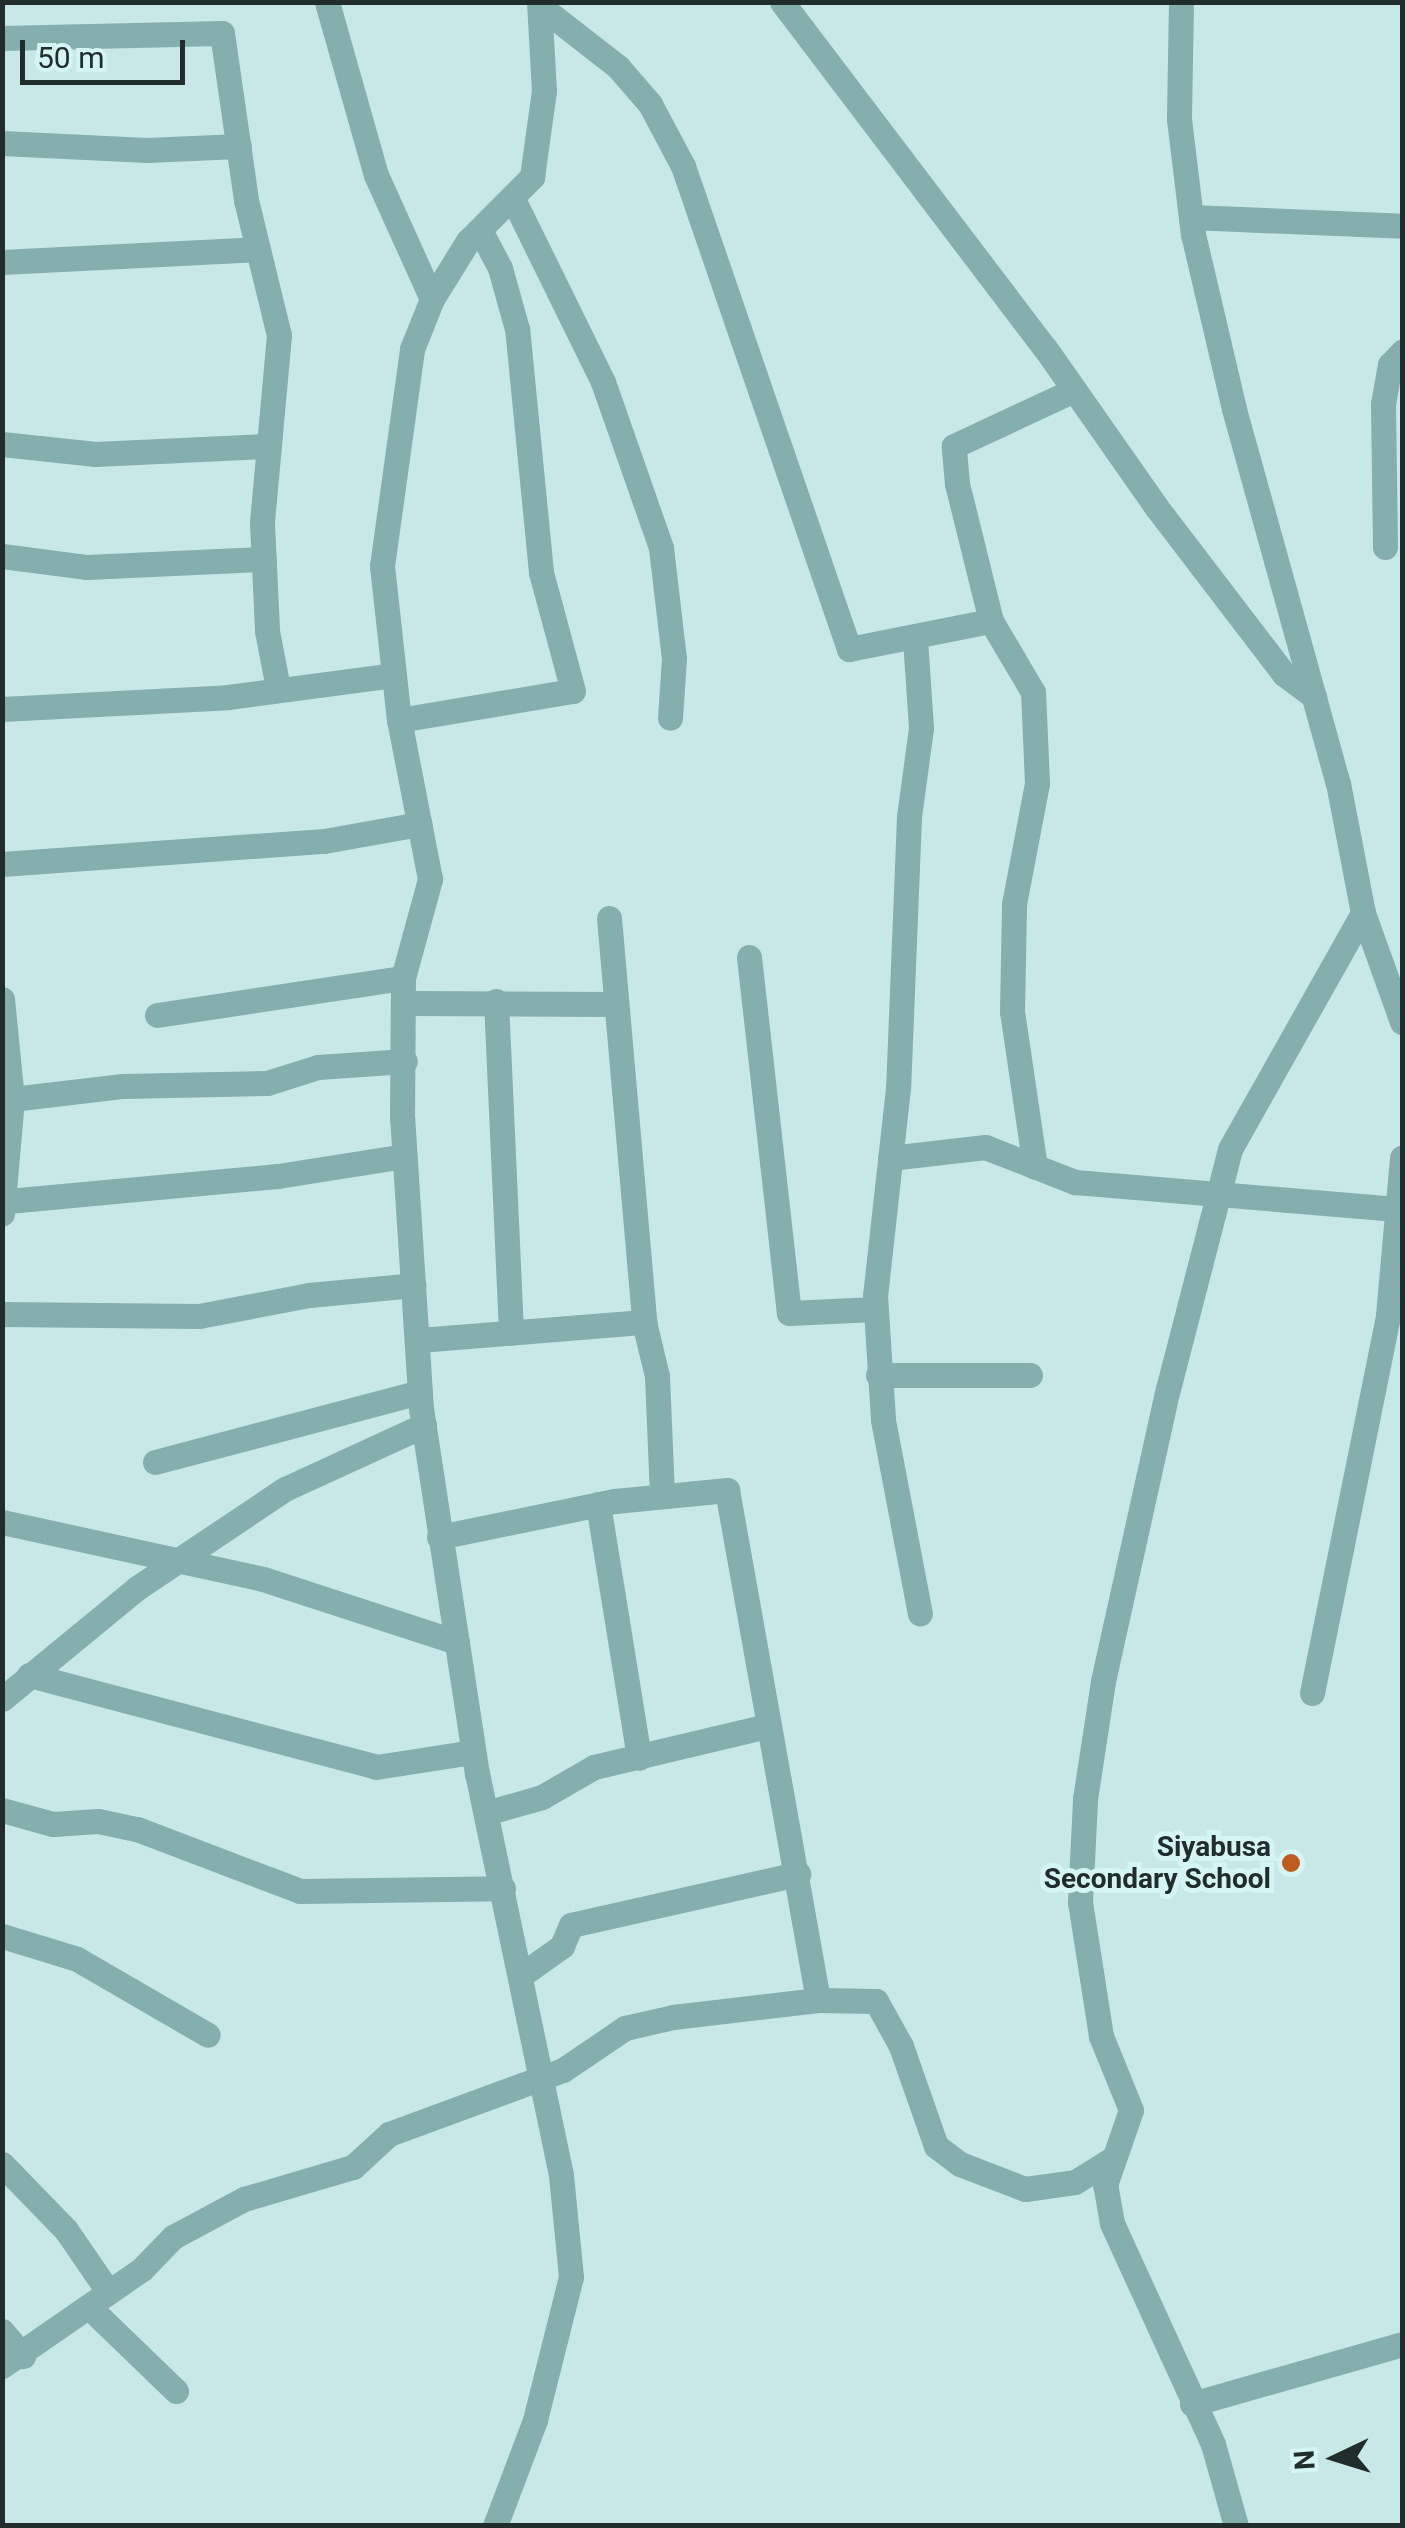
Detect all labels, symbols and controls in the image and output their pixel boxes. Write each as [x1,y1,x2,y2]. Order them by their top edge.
scale bar [25,20,190,82]
text: 50 m [37,40,104,75]
place label: Siyabusa Secondary School [1044,1830,1271,1896]
marker: Siyabusa Secondary School [1280,1852,1302,1874]
north arrow [1285,2408,1385,2508]
text: N [1287,2449,1322,2471]

